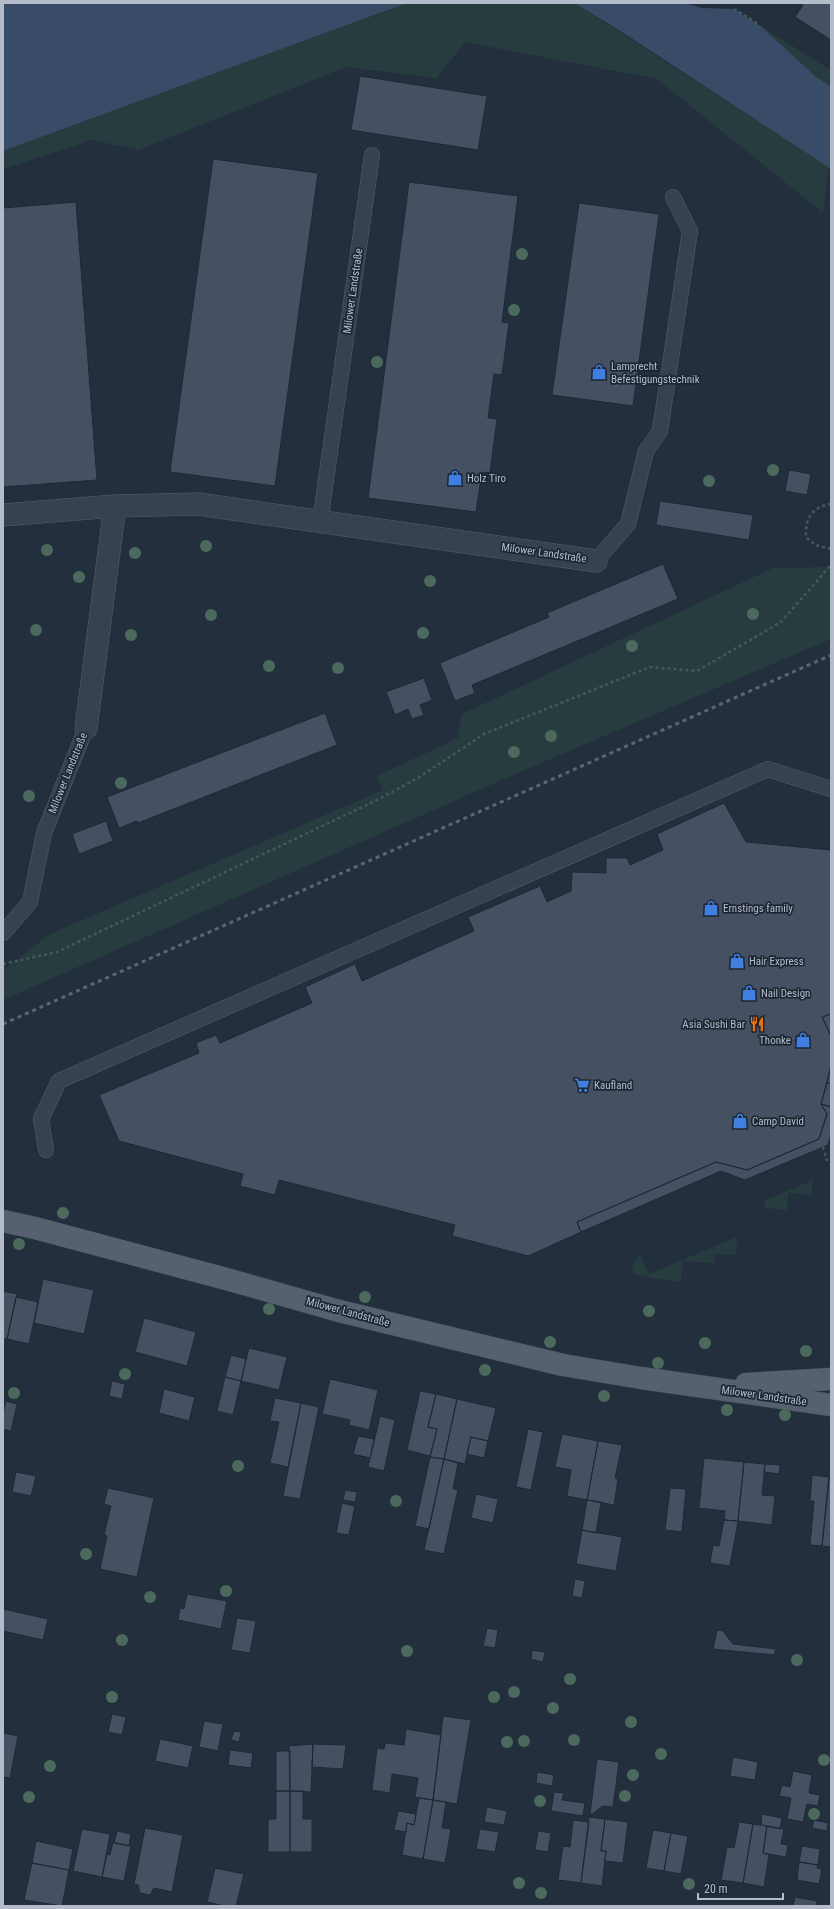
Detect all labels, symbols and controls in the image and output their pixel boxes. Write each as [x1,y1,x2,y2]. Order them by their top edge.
street label: Milower Landstraße [341,248,365,334]
place label: Lamprecht Befestigungstechnik [611,360,700,386]
shop icon: Lamprecht Befestigungstechnik [590,363,608,381]
shop icon: Holz Tiro [446,469,464,487]
place label: Holz Tiro [467,472,506,485]
street label: Milower Landstraße [501,541,587,565]
street label: Milower Landstraße [46,731,90,815]
shop icon: Ernstings family [702,899,720,917]
place label: Ernstings family [723,902,793,915]
shop icon: Hair Express [728,952,746,970]
place label: Hair Express [749,955,804,968]
shop icon: Nail Design [740,984,758,1002]
place label: Nail Design [761,987,810,1000]
restaurant icon: Asia Sushi Bar [748,1015,766,1033]
place label: Asia Sushi Bar [682,1018,746,1031]
shop icon: Thonke [794,1031,812,1049]
place label: Thonke [759,1034,791,1047]
supermarket icon: Kaufland [573,1076,591,1094]
place label: Kaufland [594,1079,632,1092]
shop icon: Camp David [731,1112,749,1130]
place label: Camp David [752,1115,804,1128]
street label: Milower Landstraße [305,1295,391,1329]
street label: Milower Landstraße [721,1384,807,1408]
scale bar [698,1875,783,1901]
text: 20 m [704,1882,728,1896]

